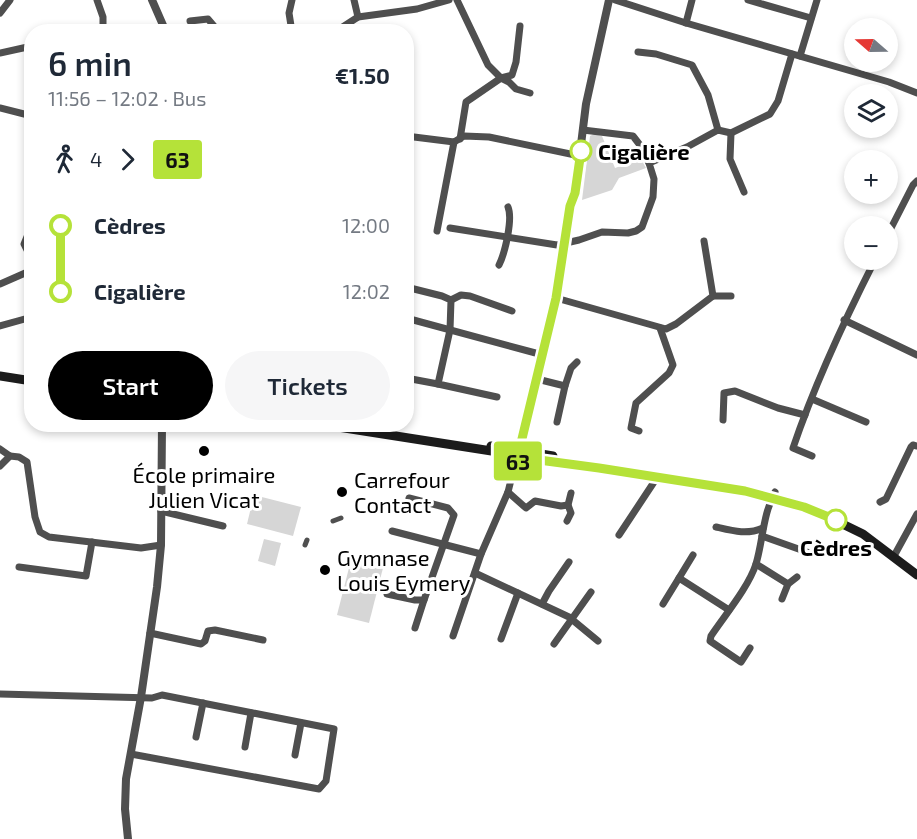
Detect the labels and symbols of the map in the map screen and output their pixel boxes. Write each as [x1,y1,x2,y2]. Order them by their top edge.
north arrow [844,18,898,72]
place label: Cigalière [598,138,690,164]
marker: Cigalière [570,140,592,162]
line badge: 63 [491,442,545,480]
marker: École primaire Julien Vicat [197,444,211,458]
place label: École primaire Julien Vicat [133,461,275,512]
place label: Carrefour Contact [354,466,450,517]
marker: Carrefour Contact [335,485,349,499]
marker: Cèdres [825,509,847,531]
place label: Cèdres [800,534,872,560]
place label: Gymnase Louis Eymery [337,544,471,595]
marker: Gymnase Louis Eymery [318,563,332,577]

